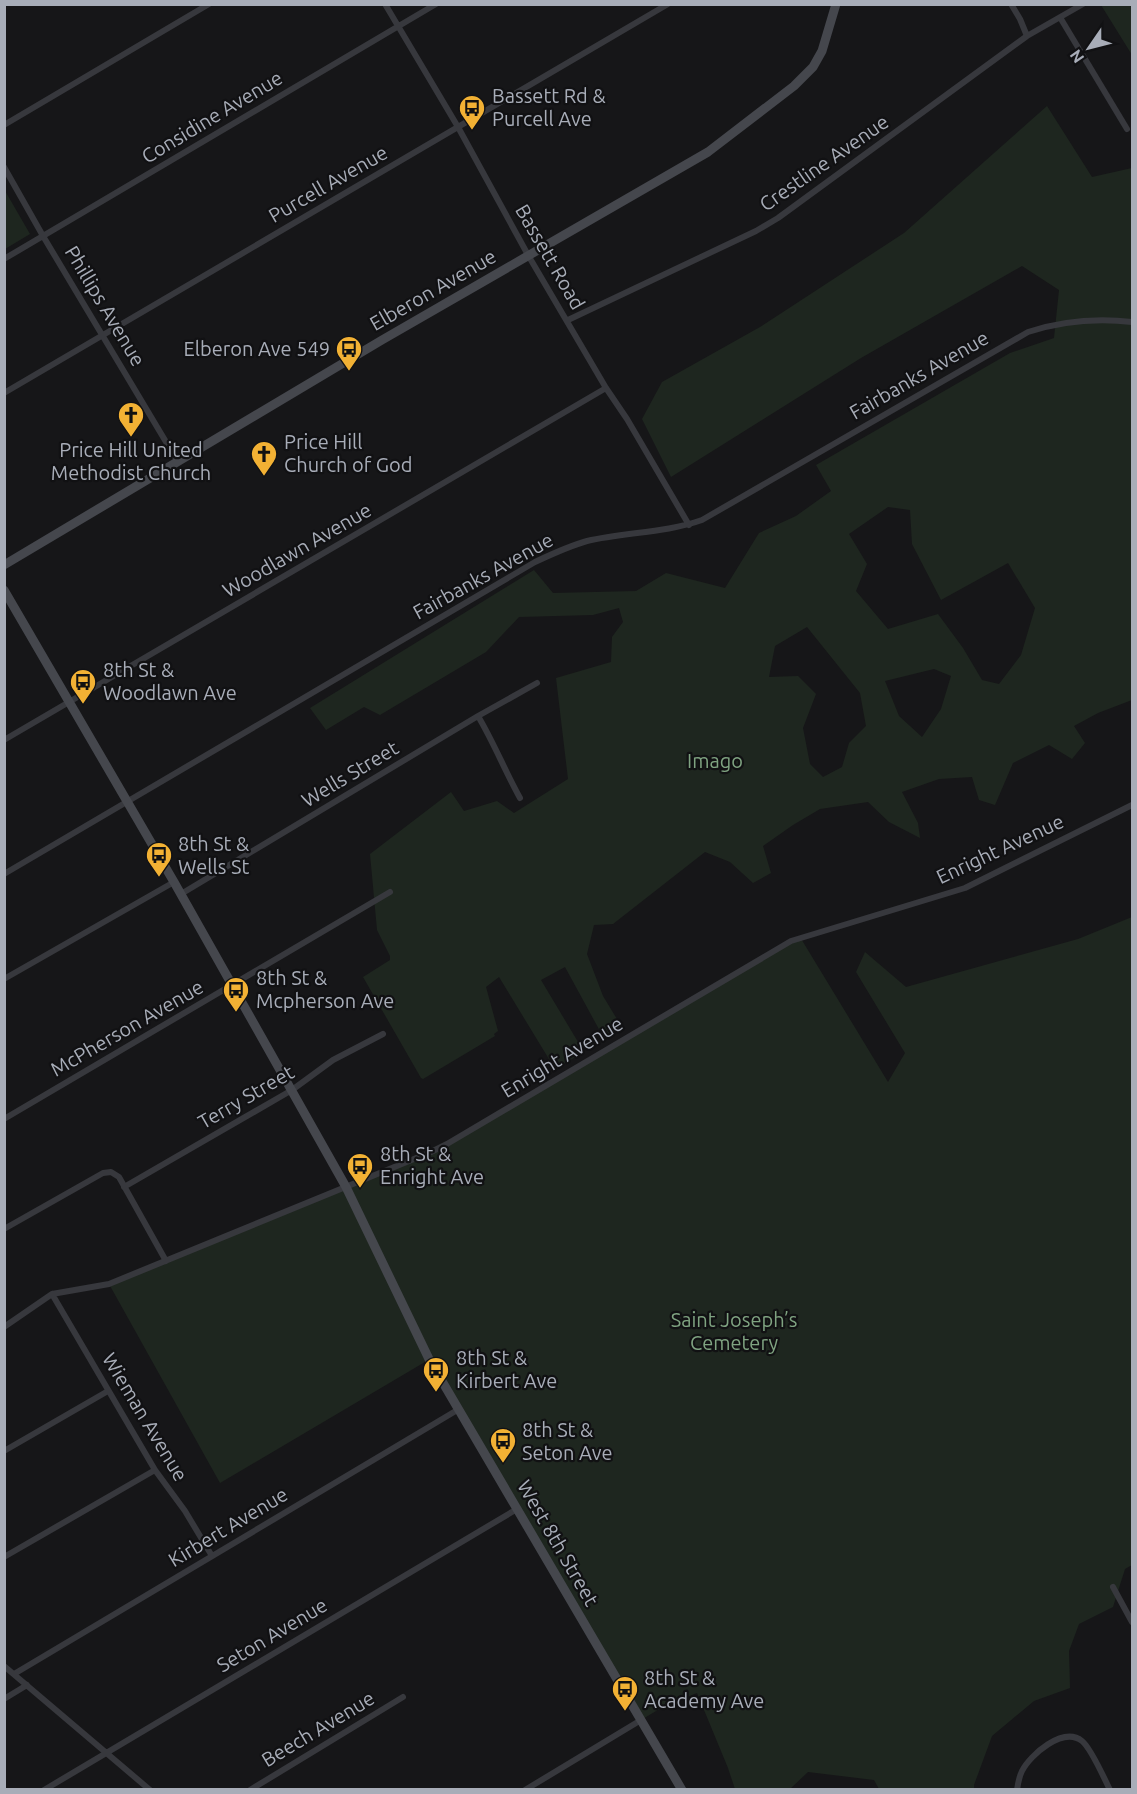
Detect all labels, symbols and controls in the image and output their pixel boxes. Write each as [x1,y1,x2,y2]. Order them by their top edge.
north arrow [1059,18,1119,78]
text: N [1066,47,1088,67]
street label: Considine Avenue [137,66,286,168]
place label: Bassett Rd & Purcell Ave [492,84,605,130]
bus stop icon: Bassett Rd & Purcell Ave [457,93,487,131]
street label: Crestline Avenue [755,110,893,216]
street label: Purcell Avenue [264,140,391,227]
street label: Bassett Road [511,200,590,314]
street label: Phillips Avenue [61,242,150,370]
street label: Elberon Avenue [366,244,500,335]
street label: Fairbanks Avenue [845,325,992,424]
bus stop icon: Elberon Ave 549 [334,334,364,372]
place label: Elberon Ave 549 [184,337,330,360]
church icon: Price Hill United Methodist Church [116,400,146,438]
place label: Price Hill Church of God [284,430,413,476]
place label: Price Hill United Methodist Church [51,438,211,484]
church icon: Price Hill Church of God [249,439,279,477]
street label: Woodlawn Avenue [218,498,375,601]
street label: Fairbanks Avenue [409,528,557,624]
place label: 8th St & Woodlawn Ave [103,658,237,704]
bus stop icon: 8th St & Woodlawn Ave [68,667,98,705]
street label: Wells Street [297,736,402,811]
park label: Imago [687,749,743,772]
street label: Enright Avenue [932,809,1067,888]
place label: 8th St & Wells St [178,832,249,878]
bus stop icon: 8th St & Wells St [144,840,174,878]
place label: 8th St & Mcpherson Ave [256,966,394,1012]
street label: McPherson Avenue [46,974,207,1081]
bus stop icon: 8th St & Mcpherson Ave [221,975,251,1013]
street label: Enright Avenue [497,1011,627,1102]
street label: Terry Street [194,1060,298,1133]
place label: 8th St & Enright Ave [380,1142,484,1188]
bus stop icon: 8th St & Enright Ave [345,1151,375,1189]
park label: Saint Joseph’s Cemetery [671,1308,797,1354]
place label: 8th St & Kirbert Ave [456,1346,557,1392]
street label: Wieman Avenue [98,1348,193,1485]
bus stop icon: 8th St & Kirbert Ave [421,1355,451,1393]
place label: 8th St & Seton Ave [522,1418,613,1464]
bus stop icon: 8th St & Seton Ave [488,1426,518,1464]
street label: West 8th Street [513,1476,604,1610]
street label: Kirbert Avenue [164,1482,292,1571]
street label: Seton Avenue [212,1593,331,1676]
place label: 8th St & Academy Ave [644,1666,764,1712]
bus stop icon: 8th St & Academy Ave [610,1674,640,1712]
street label: Beech Avenue [257,1686,378,1771]

